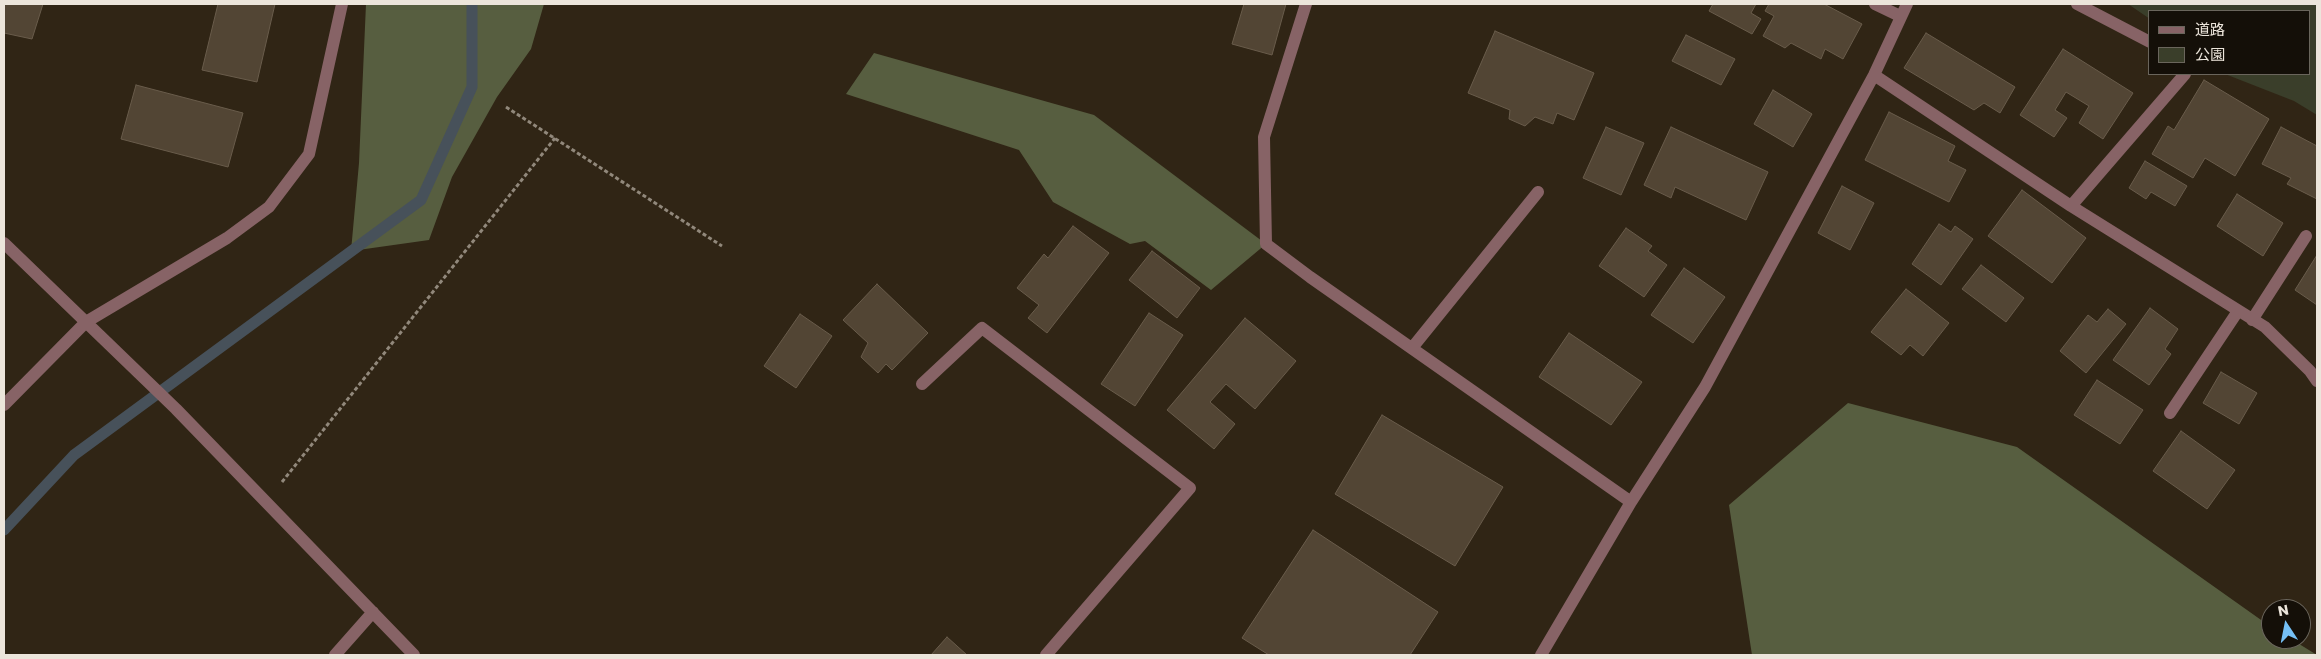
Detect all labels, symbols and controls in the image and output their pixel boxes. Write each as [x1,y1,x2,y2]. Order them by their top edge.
legend [2148,10,2311,75]
text: 道路 [2195,19,2225,40]
text: 公園 [2195,44,2225,65]
north arrow [2261,599,2311,649]
text: N [2276,599,2290,621]

